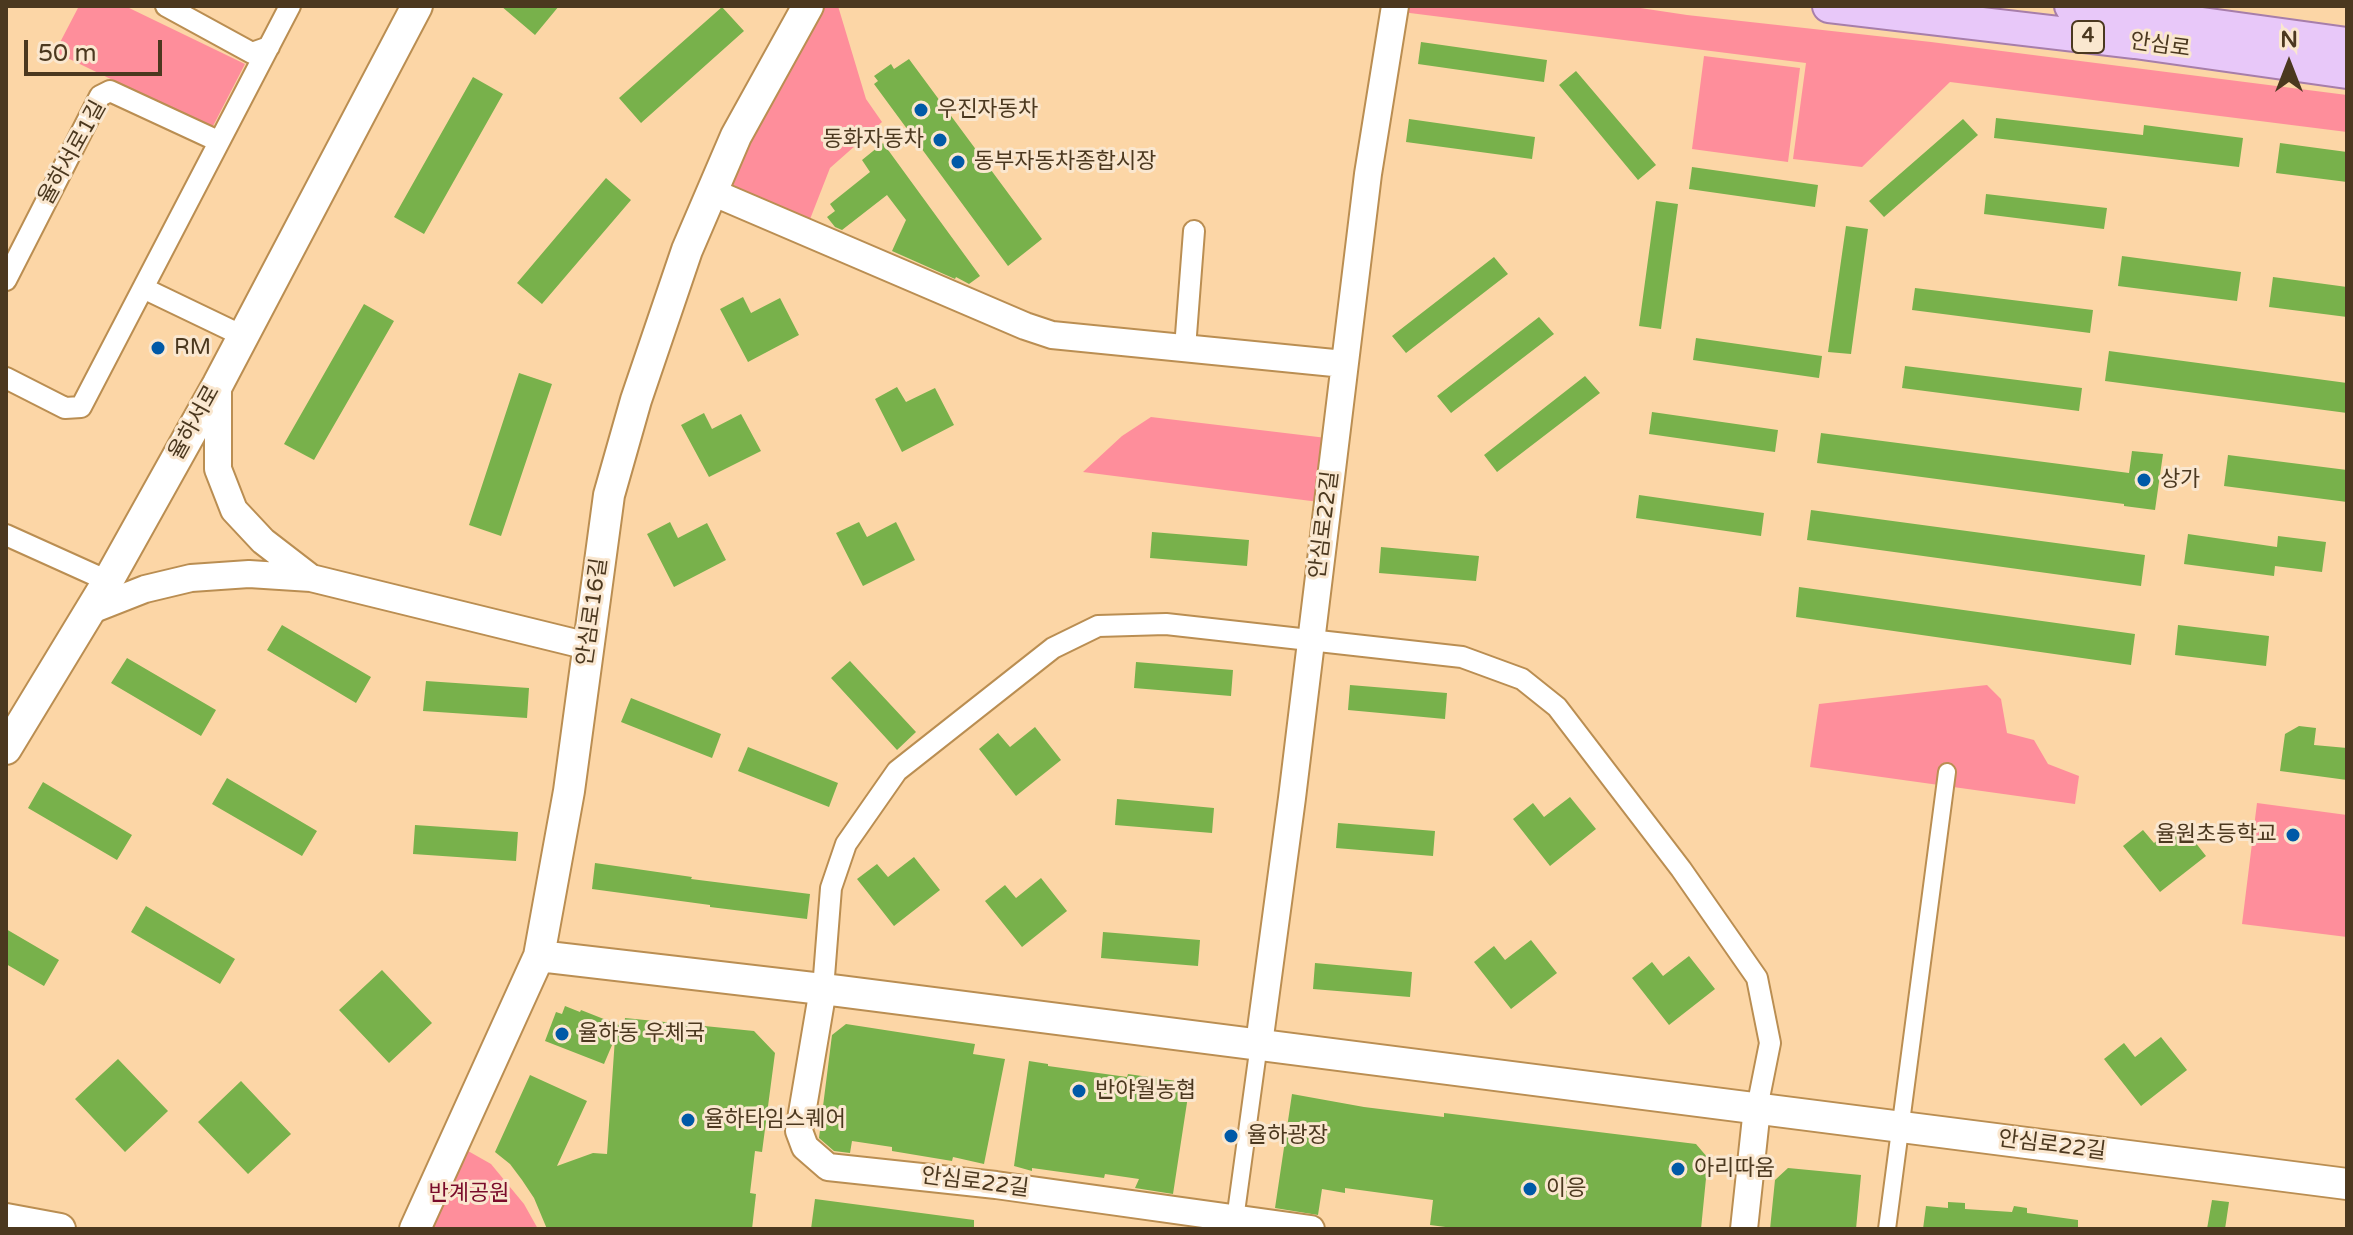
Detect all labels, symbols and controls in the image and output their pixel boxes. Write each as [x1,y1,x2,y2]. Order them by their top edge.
road number: 4 [2072,21,2104,53]
scale bar [28,24,166,74]
north arrow [2249,24,2329,104]
text: N [2280,27,2298,53]
street label: 안심로 [2128,29,2192,63]
text: 50 m [38,39,96,68]
street label: 율하서로1길 [34,96,112,210]
place label: 우진자동차 [937,97,1038,123]
marker: 우진자동차 [912,101,930,119]
place label: 동화자동차 [823,127,924,153]
marker: 동화자동차 [931,131,949,149]
place label: 동부자동차종합시장 [974,149,1156,175]
marker: 동부자동차종합시장 [949,153,967,171]
place label: RM [174,335,211,361]
marker: RM [149,339,167,357]
street label: 율하서로 [164,381,226,465]
place label: 상가 [2160,467,2200,493]
street label: 안심로22길 [1305,470,1345,580]
marker: 상가 [2135,471,2153,489]
street label: 안심로16길 [572,556,614,668]
place label: 율원초등학교 [2156,822,2277,848]
marker: 율원초등학교 [2284,826,2302,844]
place label: 율하동 우체국 [578,1021,705,1047]
marker: 율하동 우체국 [553,1025,571,1043]
place label: 반야월농협 [1095,1078,1196,1104]
marker: 반야월농협 [1070,1082,1088,1100]
place label: 율하타임스퀘어 [704,1107,846,1133]
marker: 율하타임스퀘어 [679,1111,697,1129]
place label: 율하광장 [1247,1123,1328,1149]
street label: 안심로22길 [1997,1126,2107,1166]
marker: 율하광장 [1222,1127,1240,1145]
place label: 아리따움 [1694,1156,1775,1182]
marker: 아리따움 [1669,1160,1687,1178]
street label: 안심로22길 [920,1163,1030,1203]
place label: 이응 [1546,1176,1586,1202]
marker: 이응 [1521,1180,1539,1198]
park label: 반계공원 [429,1181,509,1207]

